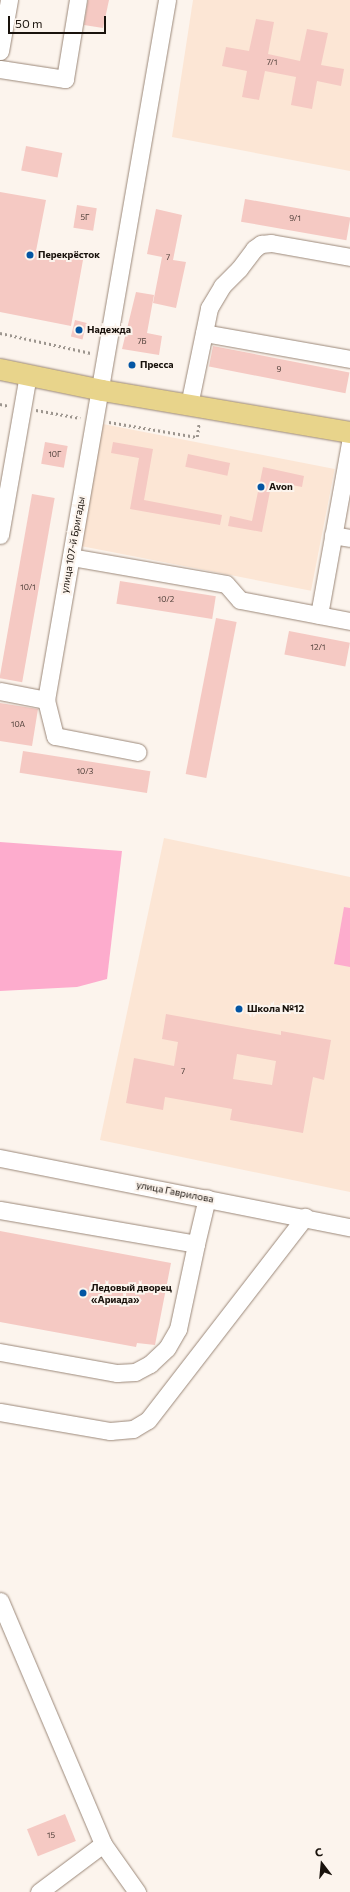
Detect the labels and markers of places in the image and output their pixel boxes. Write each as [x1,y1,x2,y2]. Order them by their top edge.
place label: Перекрёсток [38,249,100,261]
marker: Перекрёсток [25,250,35,260]
place label: Надежда [87,324,131,336]
marker: Надежда [74,325,84,335]
place label: Пресса [140,359,174,371]
marker: Пресса [127,360,137,370]
place label: Avon [269,481,293,493]
marker: Avon [256,482,266,492]
place label: Школа №12 [247,1003,304,1015]
marker: Школа №12 [234,1004,244,1014]
place label: Ледовый дворец «Ариада» [91,1281,172,1304]
marker: Ледовый дворец «Ариада» [78,1288,88,1298]

